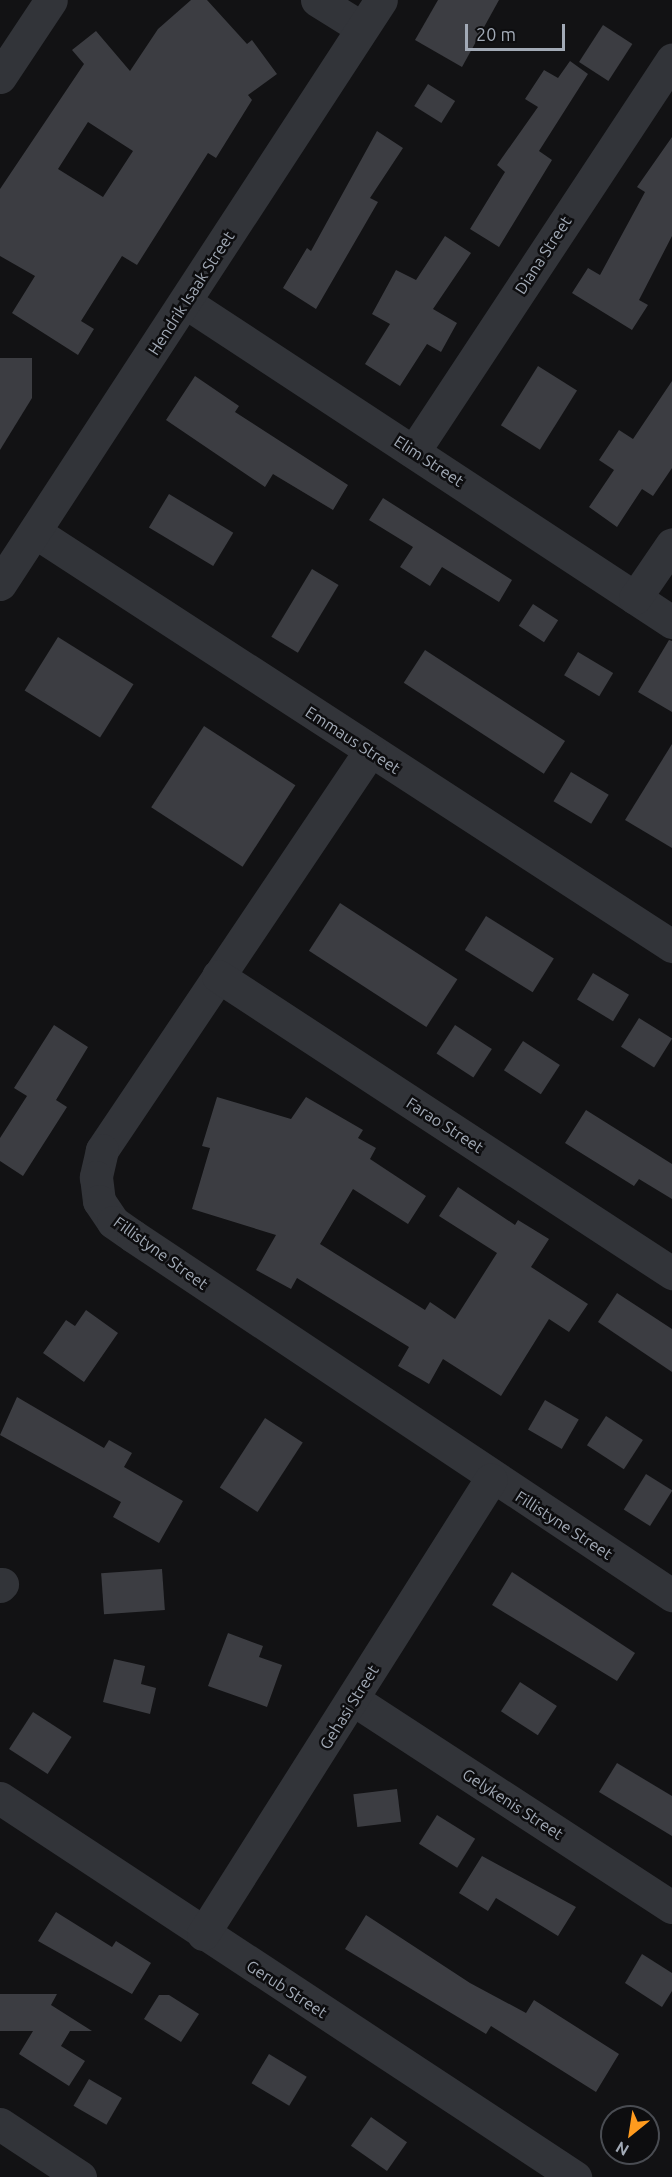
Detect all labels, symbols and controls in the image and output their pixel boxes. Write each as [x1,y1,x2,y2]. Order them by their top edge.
scale bar [468,12,568,50]
text: 20 m [476,24,516,44]
street label: Diana Street [511,212,575,298]
street label: Hendrik Isaak Street [144,227,238,359]
street label: Elim Street [391,431,467,491]
street label: Emmaus Street [302,702,404,778]
street label: Farao Street [403,1093,487,1157]
street label: Fillistyne Street [110,1212,212,1294]
street label: Fillistyne Street [512,1486,616,1564]
street label: Gehasi Street [315,1661,383,1753]
street label: Gelykenis Street [459,1764,567,1844]
street label: Gerub Street [243,1956,331,2022]
north arrow [600,2105,660,2165]
text: N [612,2138,632,2160]

